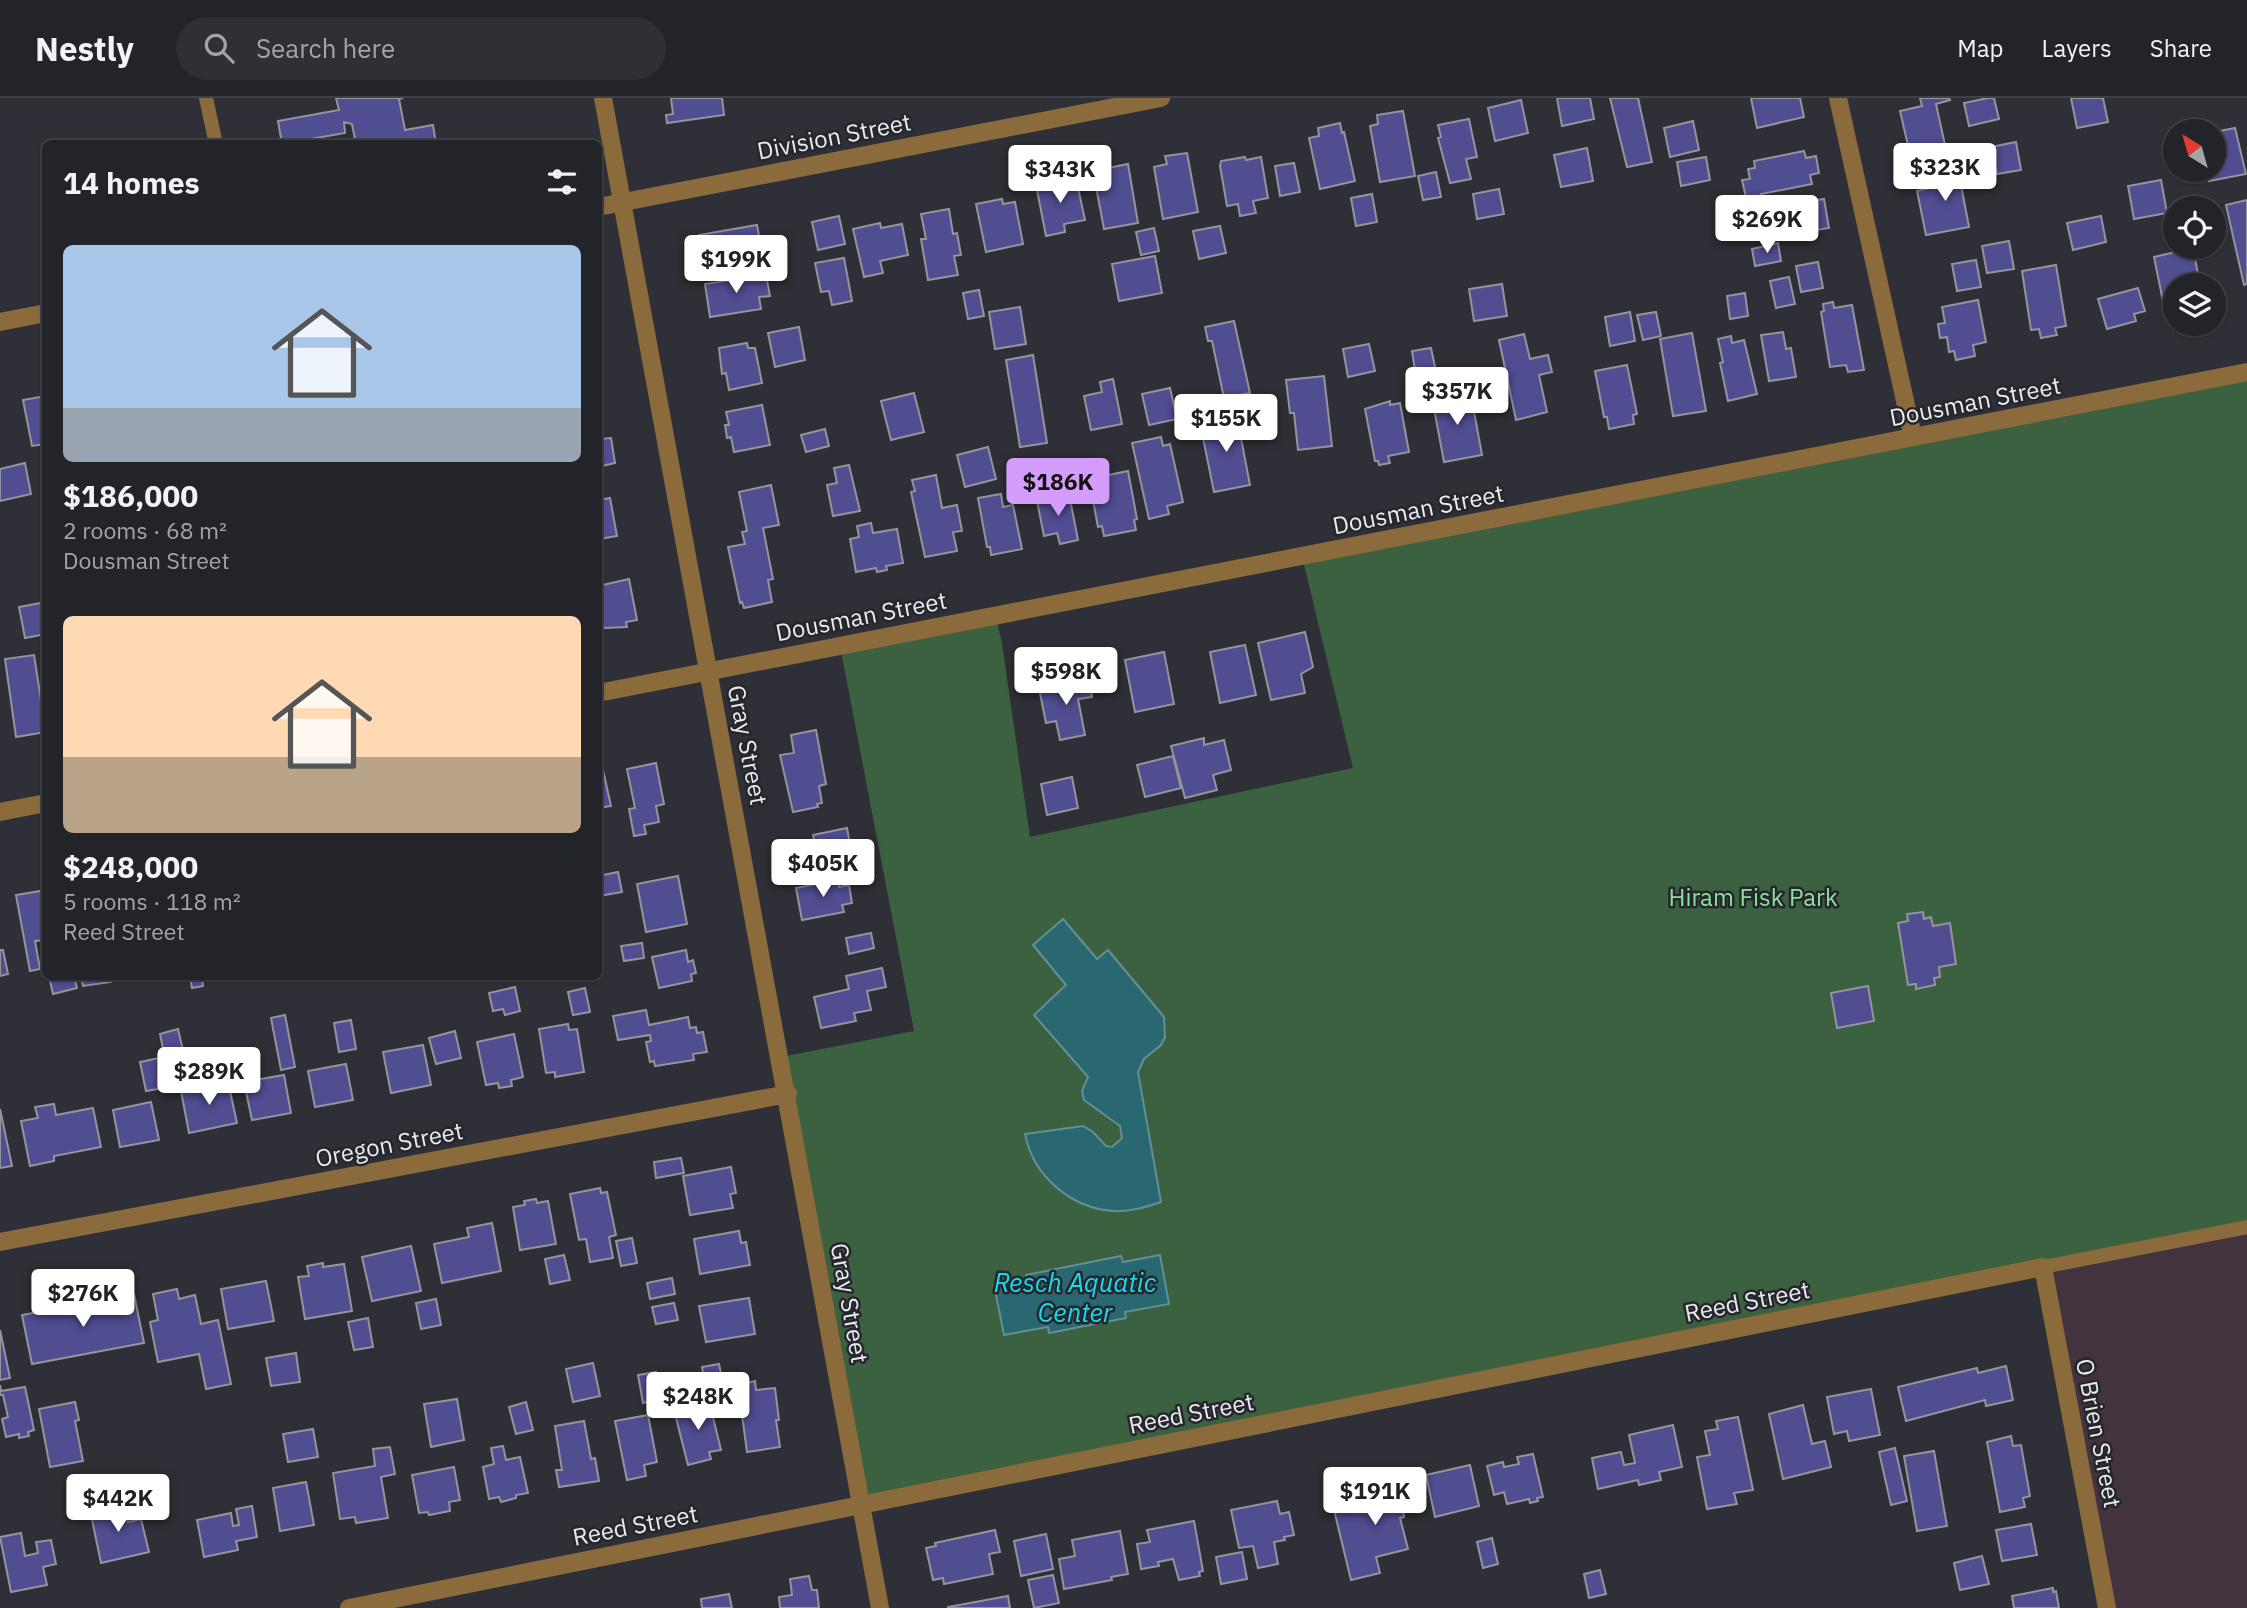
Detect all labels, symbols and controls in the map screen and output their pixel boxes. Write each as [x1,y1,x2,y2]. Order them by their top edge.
search box [176,17,666,80]
text: Nestly [35,27,134,70]
icon: search [200,29,238,67]
text: Search here [256,31,395,65]
text: Map [1957,32,2004,64]
text: Layers [2042,32,2112,64]
text: Share [2150,32,2212,64]
street label: Division Street [754,105,914,167]
north arrow [2163,119,2226,182]
map controls [2163,119,2226,336]
pin: $323K [1896,144,1994,203]
pin: $343K [1011,146,1109,205]
text: $323K [1909,151,1981,181]
text: $343K [1024,153,1096,183]
text: 14 homes [63,163,200,202]
icon: filters [543,163,581,201]
pin: $269K [1718,195,1816,255]
button: locate [2163,196,2226,259]
text: $269K [1731,203,1803,233]
pin: $199K [687,236,785,295]
text: $199K [700,243,772,273]
button: layers [2163,273,2226,336]
icon: home [259,290,385,416]
pin: $357K [1408,368,1506,427]
street label: Dousman Street [1887,369,2063,433]
text: $357K [1421,375,1493,405]
pin: $155K [1177,394,1275,454]
text: $155K [1190,402,1262,432]
pin: $186K [1009,458,1107,518]
text: $186K [1022,466,1094,496]
text: $186,000 [63,476,198,515]
street label: Dousman Street [1330,477,1506,541]
text: 2 rooms · 68 m² [63,515,227,545]
text: Dousman Street [63,545,230,575]
street label: Dousman Street [773,584,949,648]
pin: $598K [1017,648,1115,707]
text: $598K [1030,655,1102,685]
icon: home [259,661,385,787]
street label: Gray Street [721,682,775,808]
pin: $405K [774,840,872,899]
text: $248,000 [63,847,198,886]
text: $405K [787,847,859,877]
park label: Hiram Fisk Park [1668,881,1838,913]
text: 5 rooms · 118 m² [63,886,241,916]
text: Reed Street [63,916,185,946]
pin: $289K [160,1048,258,1107]
text: $289K [173,1055,245,1085]
street label: Oregon Street [312,1114,466,1174]
street label: Gray Street [824,1240,876,1366]
water label: Resch Aquatic Center [994,1265,1157,1329]
pin: $276K [34,1270,132,1329]
street label: Reed Street [1682,1273,1812,1329]
text: $276K [47,1277,119,1307]
street label: O Brien Street [2069,1356,2129,1510]
pin: $248K [649,1372,747,1432]
text: $248K [662,1380,734,1410]
street label: Reed Street [1126,1385,1256,1441]
pin: $191K [1326,1468,1424,1527]
pin: $442K [69,1474,167,1534]
text: $191K [1339,1475,1411,1505]
text: $442K [82,1482,154,1512]
street label: Reed Street [570,1497,700,1553]

